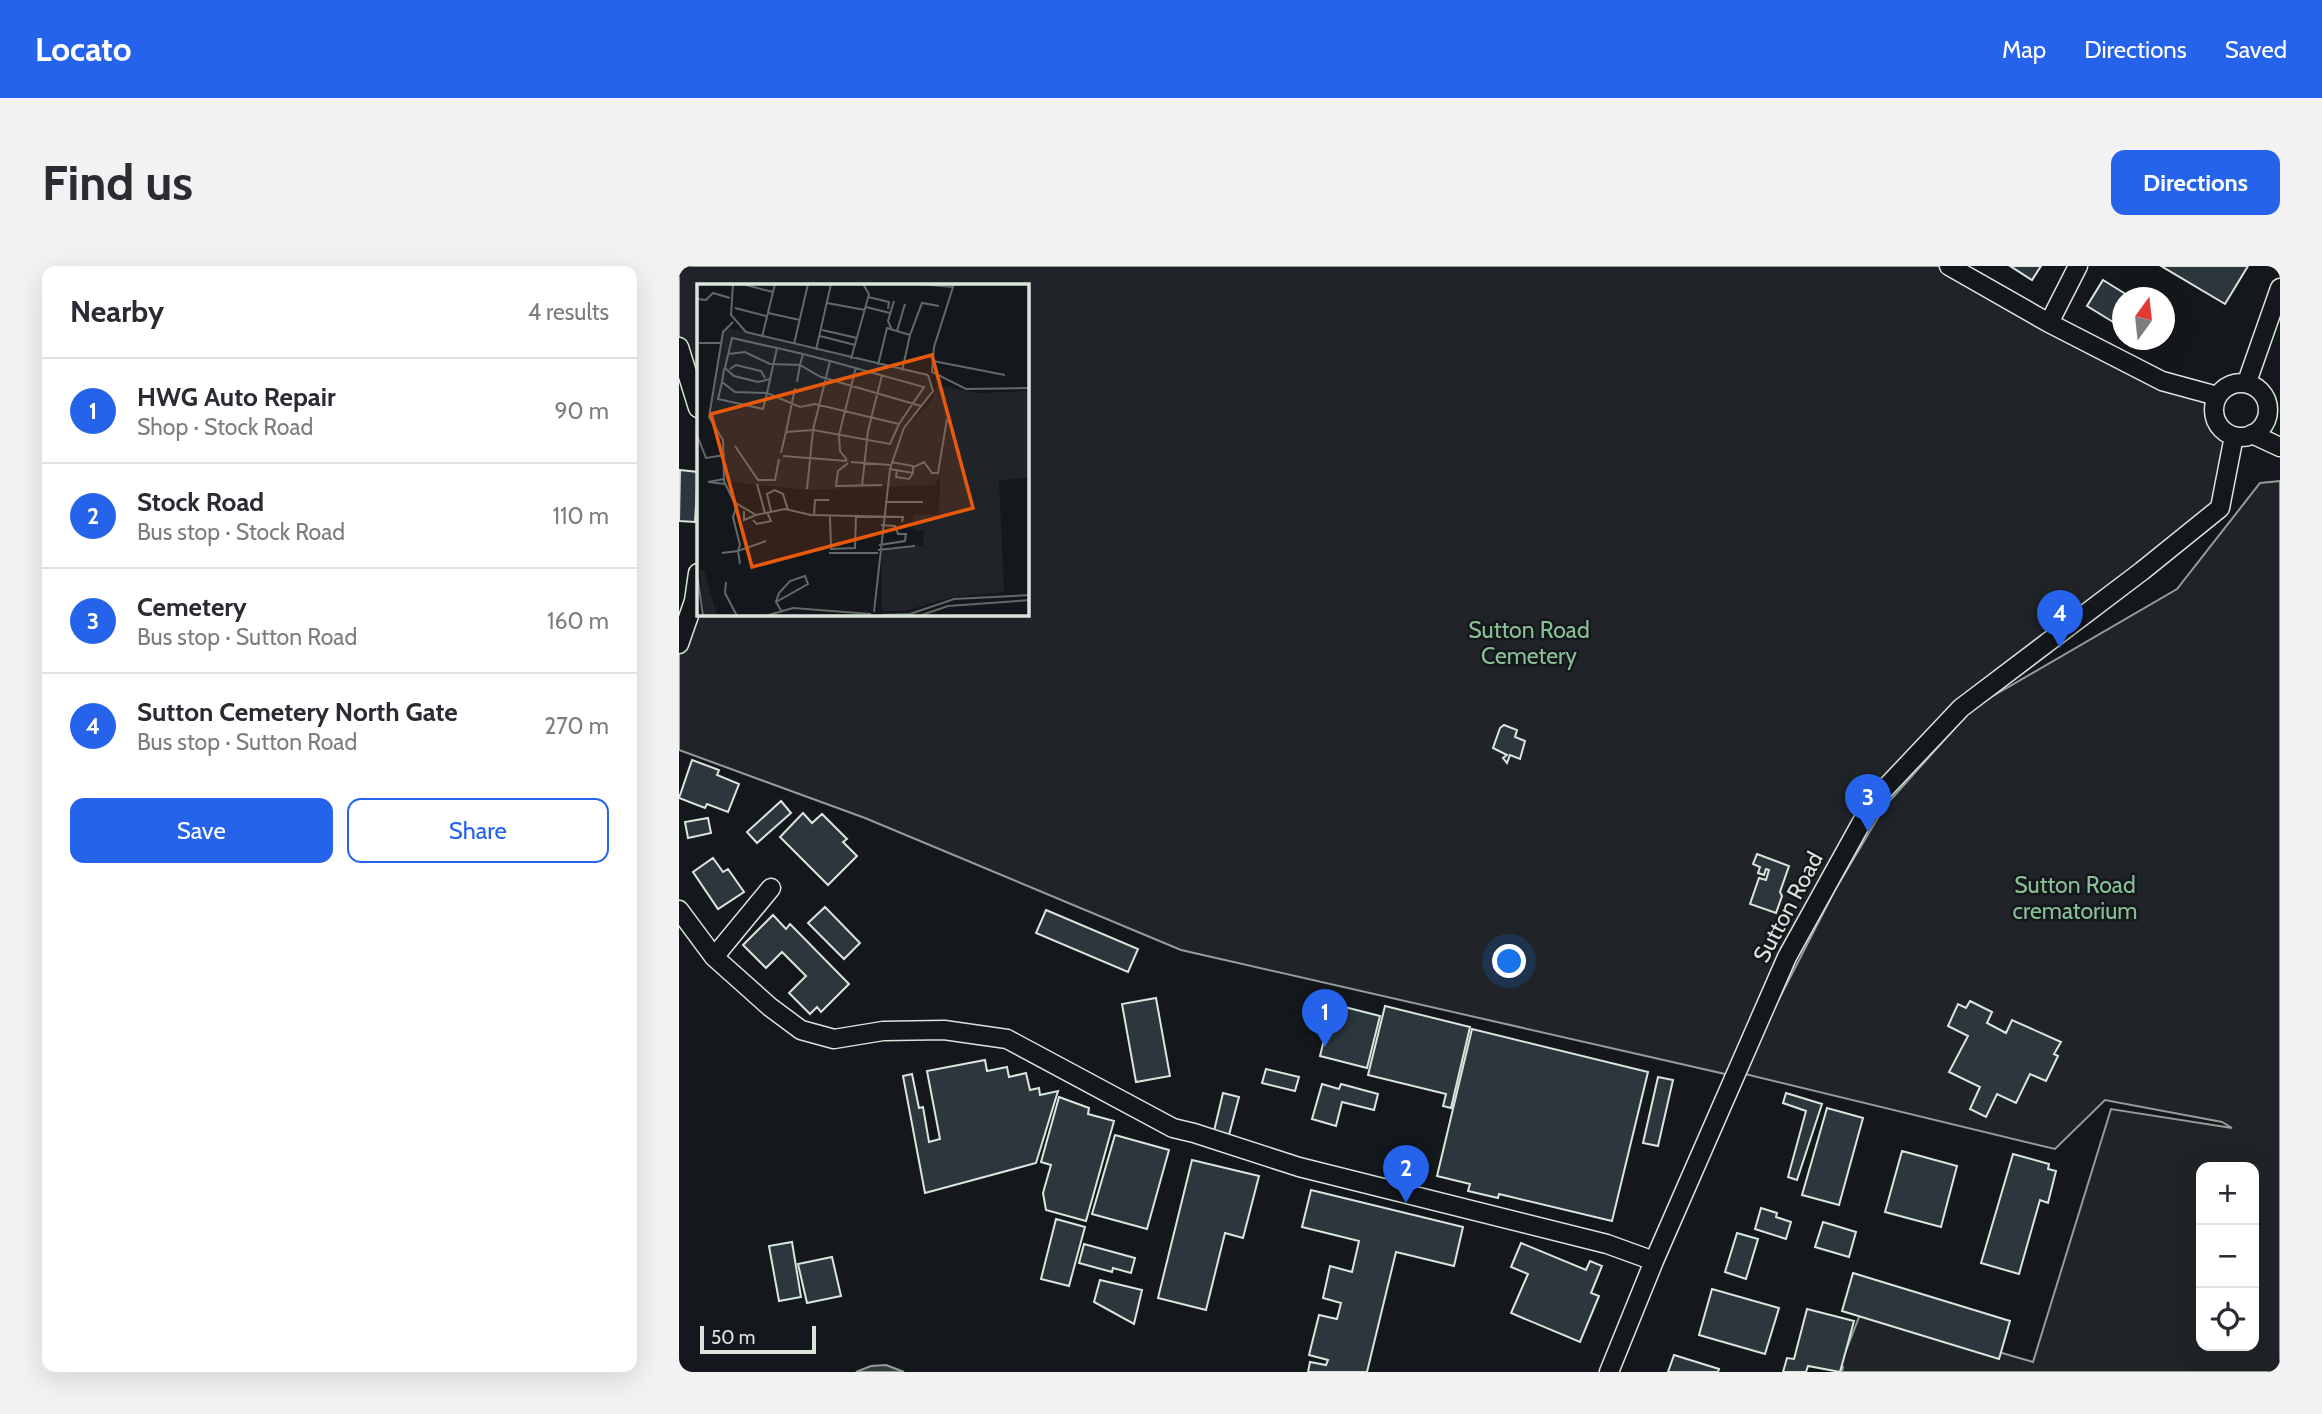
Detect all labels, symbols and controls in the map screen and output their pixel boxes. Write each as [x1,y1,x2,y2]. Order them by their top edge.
text: Locato [35,29,131,69]
text: Map [2002,35,2046,64]
text: Directions [2084,35,2187,64]
text: Saved [2225,35,2287,64]
button: Directions [2111,150,2280,215]
text: Find us [42,153,193,212]
inset map [697,284,1029,616]
north arrow [2112,287,2175,350]
text: Nearby [70,293,164,330]
text: 4 results [528,298,609,326]
text: HWG Auto Repair [137,381,336,413]
text: 1 [89,397,97,425]
text: 90 m [555,397,609,425]
text: Shop · Stock Road [137,413,313,441]
text: Stock Road [137,486,264,518]
text: 2 [87,502,99,530]
text: 110 m [553,502,609,530]
text: Bus stop · Stock Road [137,518,345,546]
pin: 4 [2037,590,2083,648]
text: Cemetery [137,591,247,623]
text: 3 [87,607,99,635]
text: 160 m [547,607,609,635]
park label: Sutton Road Cemetery [1468,616,1590,670]
text: Bus stop · Sutton Road [137,623,357,651]
text: Sutton Cemetery North Gate [137,696,458,728]
text: 4 [86,712,100,740]
text: 270 m [544,712,609,740]
text: Bus stop · Sutton Road [137,728,357,756]
pin: 3 [1845,774,1891,832]
button: Save [70,798,333,863]
button: Share [347,798,609,863]
street label: Sutton Road [1747,847,1829,967]
park label: Sutton Road crematorium [2013,871,2137,925]
your location [1492,944,1526,978]
pin: 1 [1302,989,1348,1047]
pin: 2 [1383,1145,1429,1203]
map controls [2196,1162,2259,1351]
button: + [2196,1162,2259,1225]
button: − [2196,1225,2259,1288]
button: locate [2196,1288,2259,1351]
scale bar [700,1323,815,1355]
text: 50 m [711,1326,755,1349]

